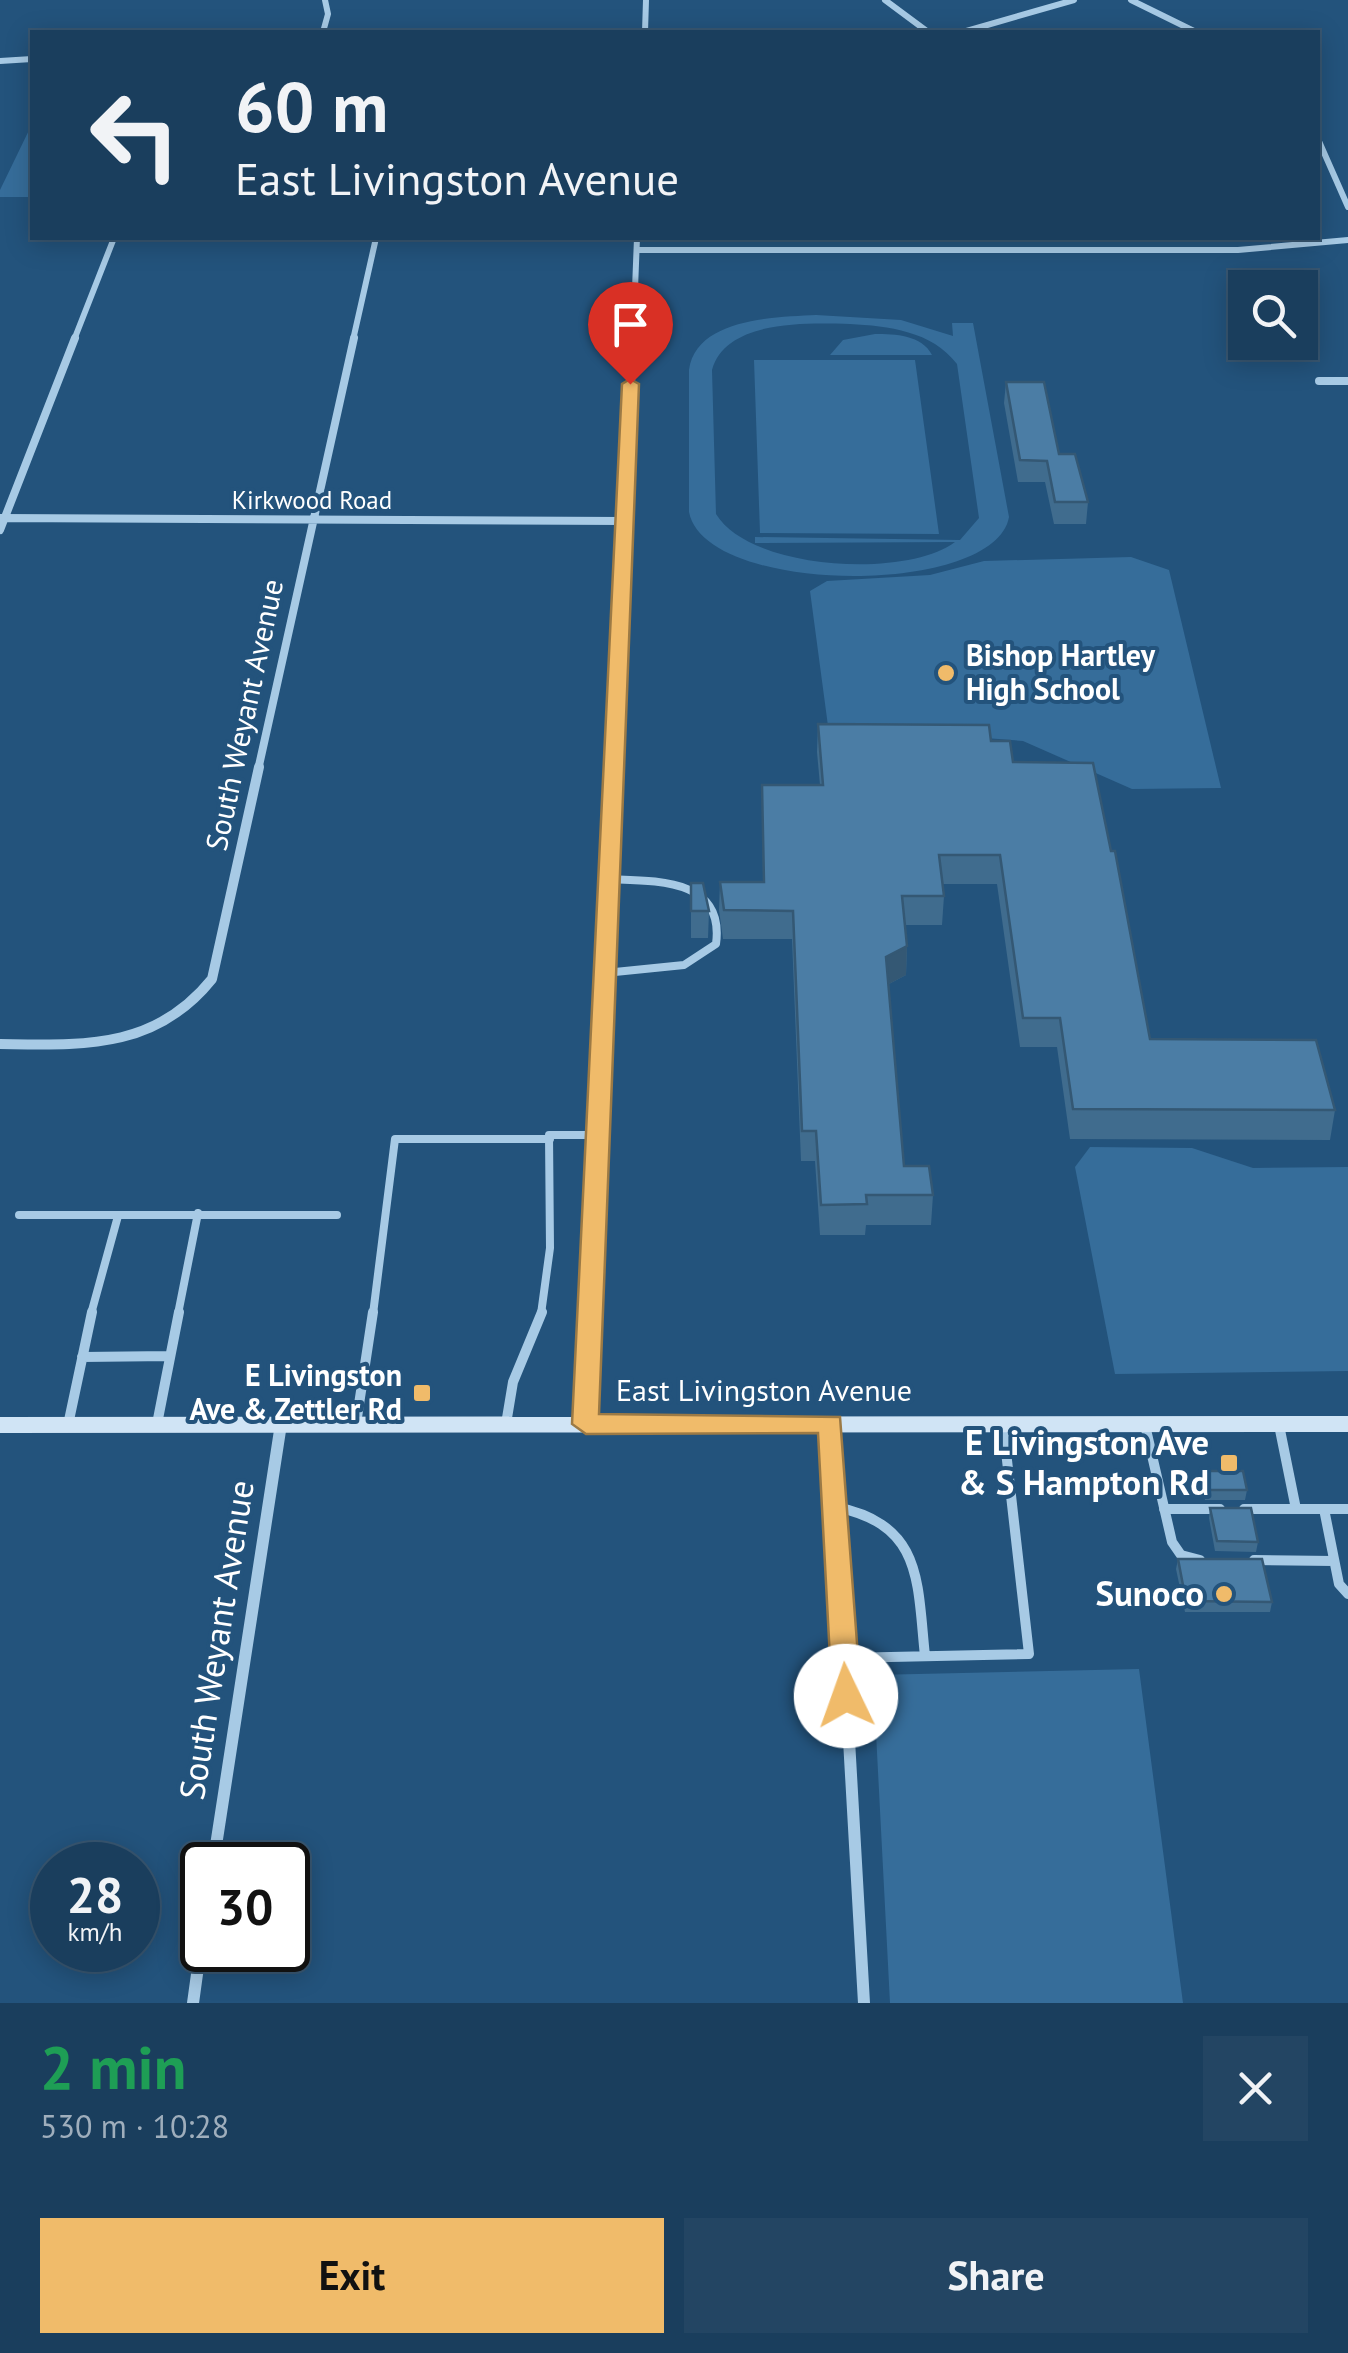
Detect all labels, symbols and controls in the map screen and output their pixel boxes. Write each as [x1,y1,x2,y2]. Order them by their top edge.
text: 60 m [235,61,388,151]
icon: left [70,70,200,200]
text: East Livingston Avenue [235,149,679,207]
map controls [1228,270,1318,360]
button: search [1228,270,1318,360]
pin [588,282,673,385]
icon: arrive [603,297,658,352]
street label: Kirkwood Road [232,484,392,516]
street label: South Weyant Avenue [196,575,291,854]
place label: Bishop Hartley High School [966,635,1156,708]
marker: Bishop Hartley High School [935,662,957,684]
place label: E Livingston Ave & Zettler Rd [189,1355,402,1428]
street label: East Livingston Avenue [616,1370,912,1409]
marker: E Livingston Ave & Zettler Rd [411,1382,433,1404]
place label: E Livingston Ave & S Hampton Rd [958,1419,1209,1505]
marker: E Livingston Ave & S Hampton Rd [1218,1452,1240,1474]
street label: South Weyant Avenue [168,1477,264,1803]
place label: Sunoco [1095,1570,1204,1616]
marker: Sunoco [1213,1583,1235,1605]
position arrow [794,1644,898,1748]
speed limit sign: 30 [180,1842,310,1972]
text: 28 [67,1862,123,1927]
text: km/h [68,1916,122,1948]
text: 2 min [40,2028,186,2106]
button: close [1203,2036,1308,2141]
text: 530 m · 10:28 [40,2105,229,2147]
button: Exit [40,2218,664,2333]
button: Share [684,2218,1308,2333]

